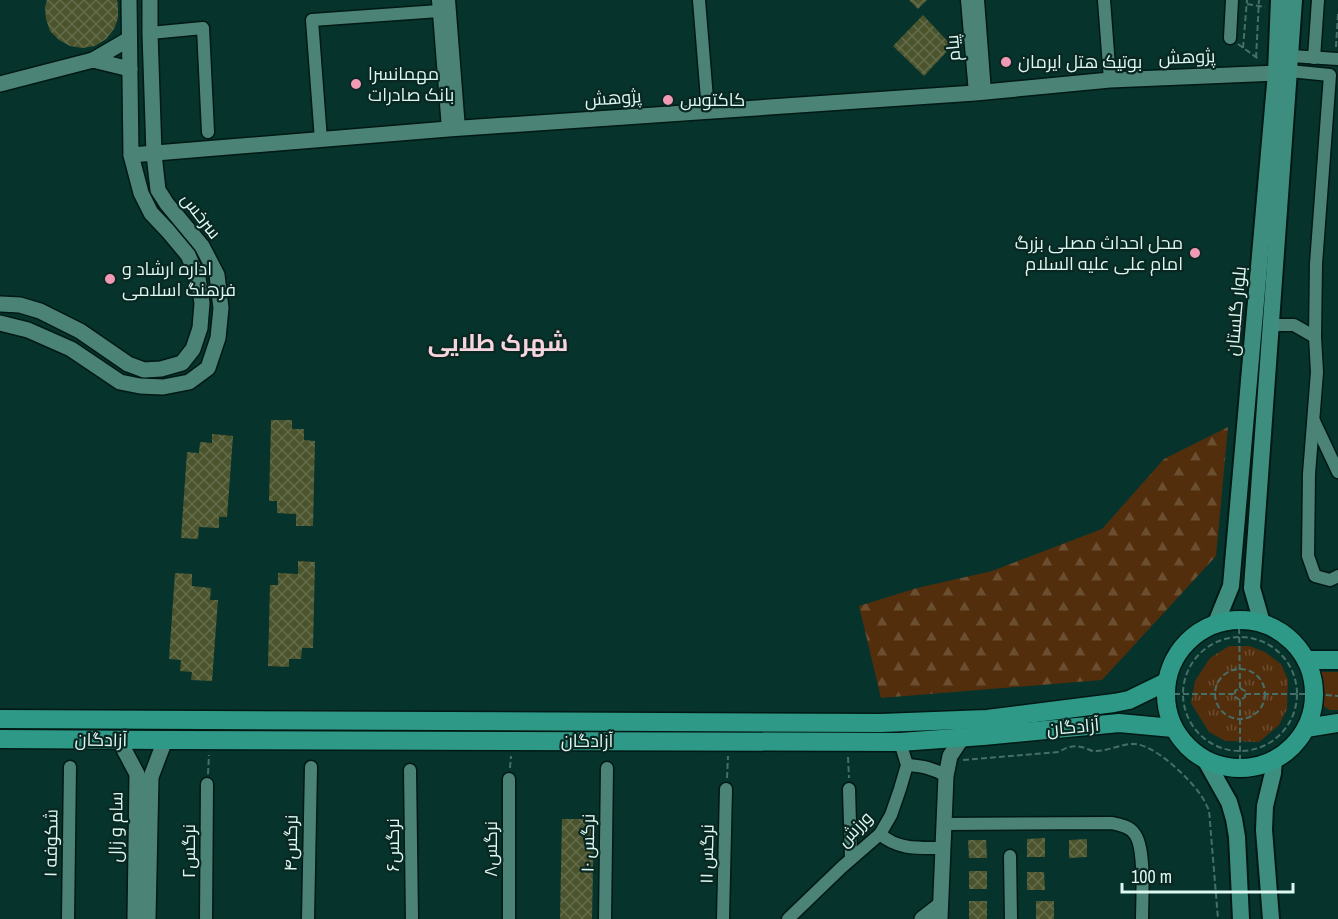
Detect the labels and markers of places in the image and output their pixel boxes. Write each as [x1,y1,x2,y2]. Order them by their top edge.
place label: بوتیک هتل ایرمان [1018,49,1142,74]
marker: بوتیک هتل ایرمان [999,55,1013,69]
place label: مهمانسرا بانک صادرات [368,61,454,107]
marker: مهمانسرا بانک صادرات [349,77,363,91]
place label: کاکتوس [680,87,745,112]
marker: کاکتوس [661,93,675,107]
place label: محل احداث مصلی بزرگ امام علی علیه السلام [1015,230,1183,276]
marker: محل احداث مصلی بزرگ امام علی علیه السلام [1188,246,1202,260]
place label: اداره ارشاد و فرهنگ اسلامی [122,256,236,302]
marker: اداره ارشاد و فرهنگ اسلامی [103,272,117,286]

